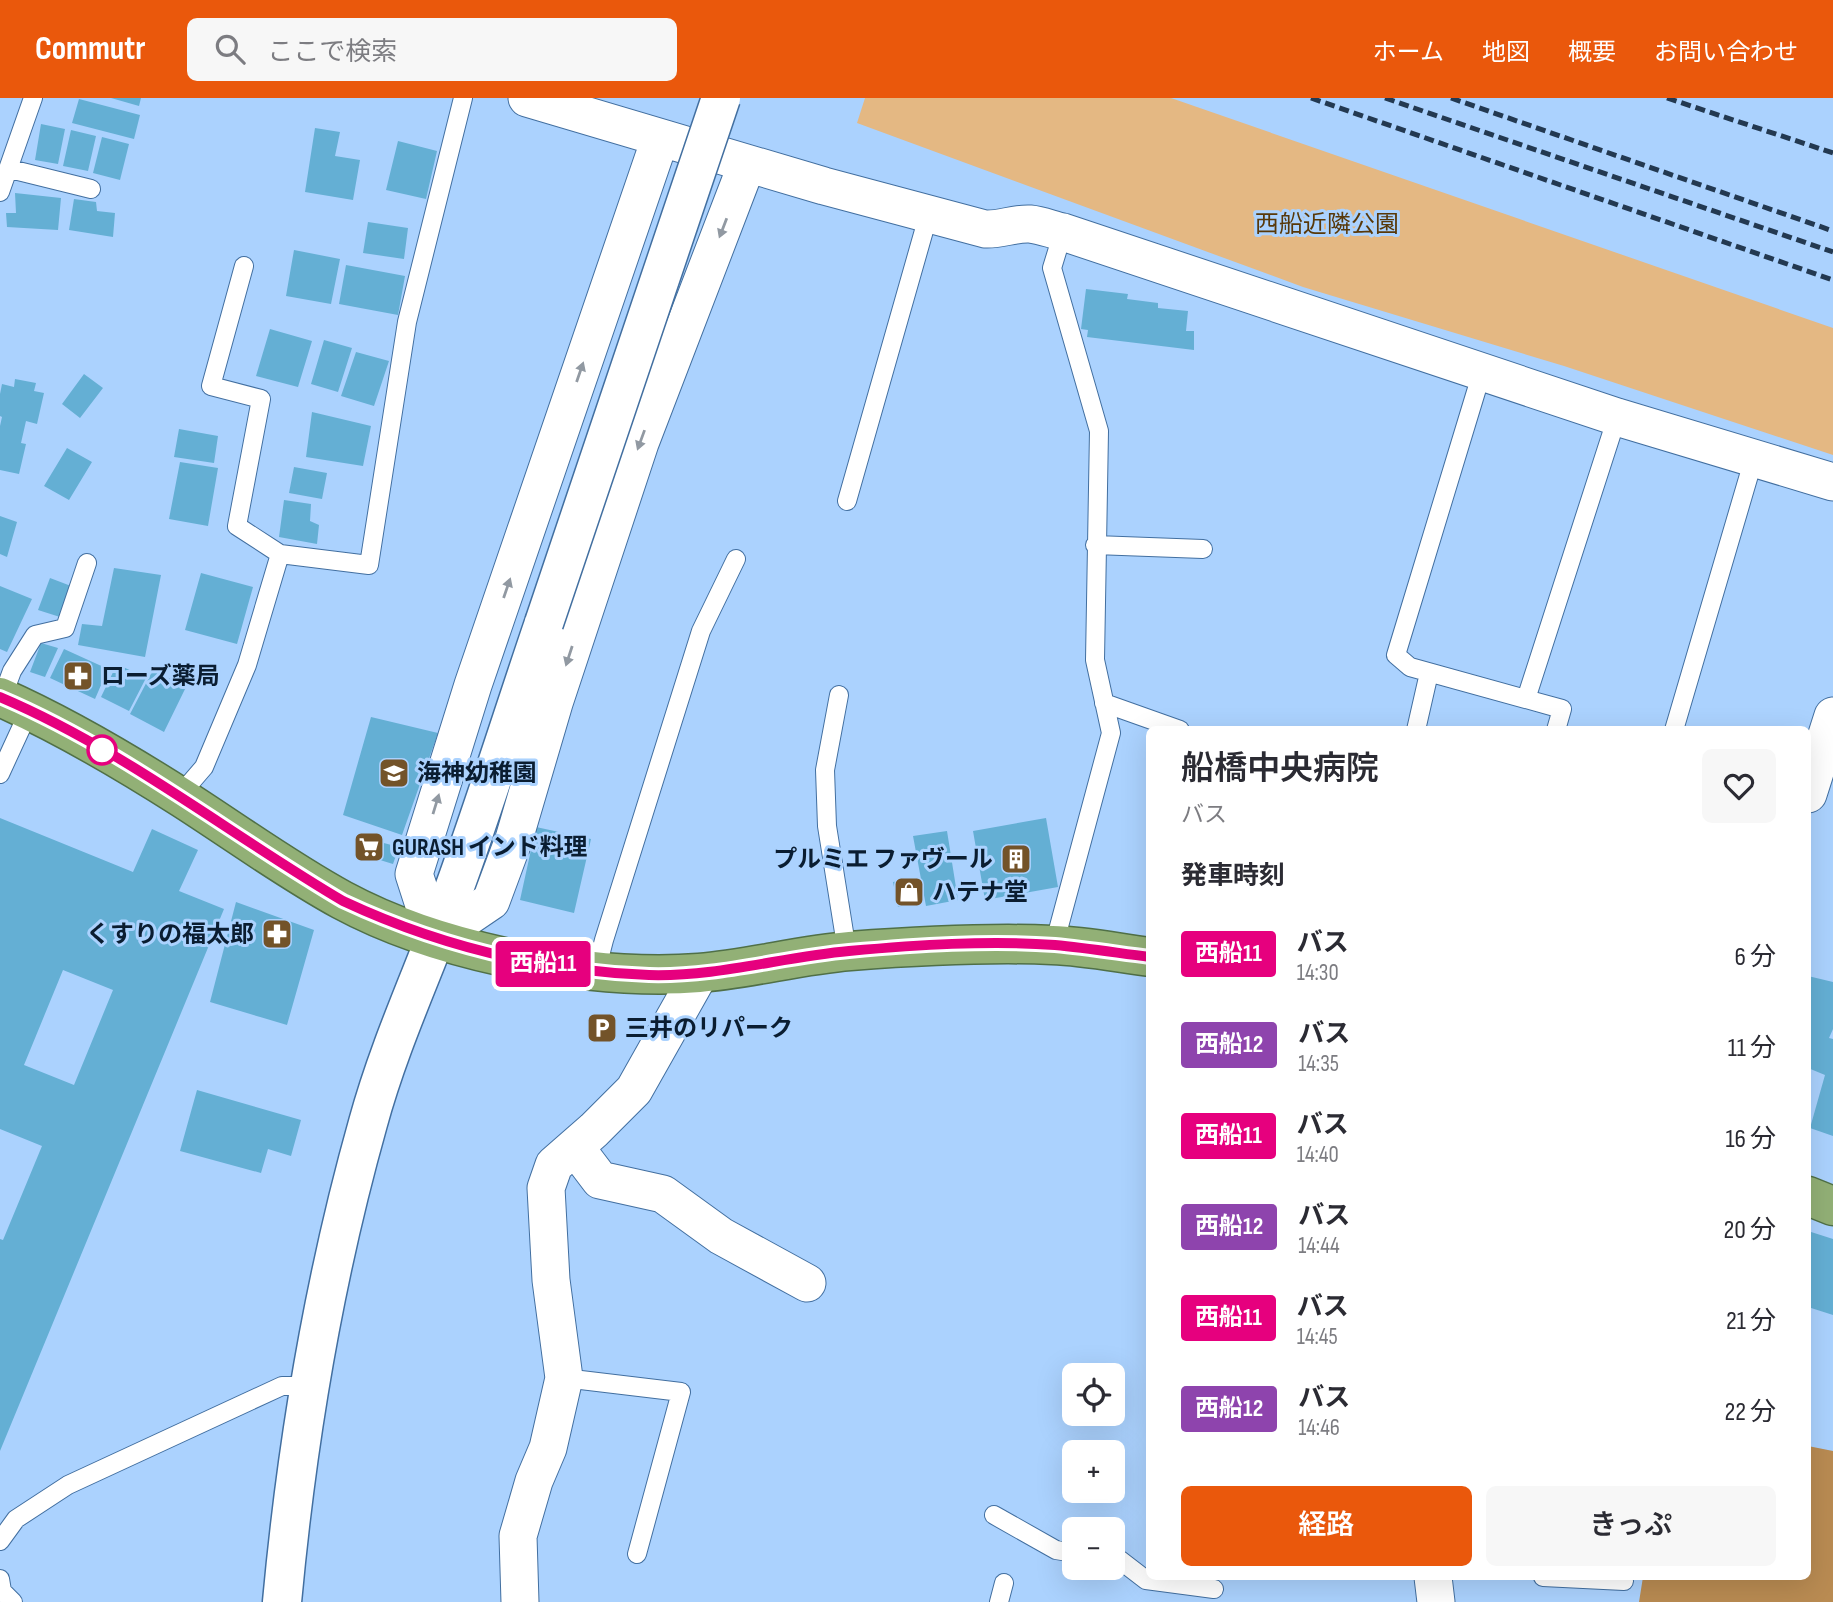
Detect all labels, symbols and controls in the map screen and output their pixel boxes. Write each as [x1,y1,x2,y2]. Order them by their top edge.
search box [187,18,677,81]
text: Commutr [35,29,145,69]
icon: search [211,30,249,68]
text: ここで検索 [267,37,397,68]
text: ホーム [1373,38,1444,67]
text: 地図 [1482,38,1530,67]
text: 概要 [1568,38,1616,67]
text: お問い合わせ [1654,38,1798,67]
park label: 西船近隣公園 [1255,210,1399,239]
one-way arrow [717,217,728,238]
one-way arrow [576,362,586,383]
one-way arrow [636,430,647,451]
one-way arrow [501,577,512,598]
one-way arrow [564,646,574,667]
pharmacy icon: ローズ薬局 [61,659,95,693]
place label: ローズ薬局 [101,662,220,691]
unlabelled marker [87,735,117,765]
text: 船橋中央病院 [1181,749,1379,789]
button: heart [1702,749,1776,823]
school or university icon: 海神幼稚園 [377,756,411,790]
place label: 海神幼稚園 [417,759,537,788]
one-way arrow [431,793,442,814]
text: バス [1181,801,1227,829]
supermarket icon: GURASH インド料理 [352,830,386,864]
place label: GURASH インド料理 [392,833,588,862]
building icon: プルミエ ファヴール [999,842,1033,876]
place label: プルミエ ファヴール [773,845,993,874]
text: 発車時刻 [1181,861,1285,892]
shop icon: ハテナ堂 [892,875,926,909]
place label: ハテナ堂 [932,878,1028,907]
pharmacy icon: くすりの福太郎 [260,917,294,951]
place label: くすりの福太郎 [86,920,254,949]
text: バス [1297,928,1349,959]
text: 西船11 [1195,939,1262,968]
line badge: 西船11 [494,941,592,987]
text: 6 分 [1734,942,1776,973]
text: 西船11 [510,949,576,978]
text: 14:30 [1297,959,1339,987]
parking icon: 三井のリパーク [585,1011,619,1045]
place label: 三井のリパーク [625,1014,793,1043]
text: バス [1298,1019,1350,1050]
text: 西船12 [1195,1030,1263,1059]
text: 11 分 [1728,1033,1776,1064]
text: 14:35 [1298,1050,1339,1078]
text: バス [1297,1110,1349,1141]
text: 西船11 [1195,1121,1262,1150]
text: 16 分 [1725,1124,1776,1155]
text: 14:40 [1297,1141,1339,1169]
text: バス [1298,1201,1350,1232]
text: 西船12 [1195,1212,1263,1241]
text: 20 分 [1724,1215,1776,1246]
text: 14:44 [1298,1232,1340,1260]
text: バス [1297,1292,1349,1323]
text: 西船11 [1195,1303,1262,1332]
text: 21 分 [1726,1306,1776,1337]
text: 14:45 [1297,1323,1338,1351]
map controls [1062,1363,1125,1580]
button: locate [1062,1363,1125,1426]
text: バス [1298,1383,1350,1414]
text: 西船12 [1195,1394,1263,1423]
text: 22 分 [1724,1397,1776,1428]
text: 14:46 [1298,1414,1340,1442]
button: + [1062,1440,1125,1503]
button: 経路 [1181,1486,1472,1566]
button: きっぷ [1486,1486,1776,1566]
button: − [1062,1517,1125,1580]

